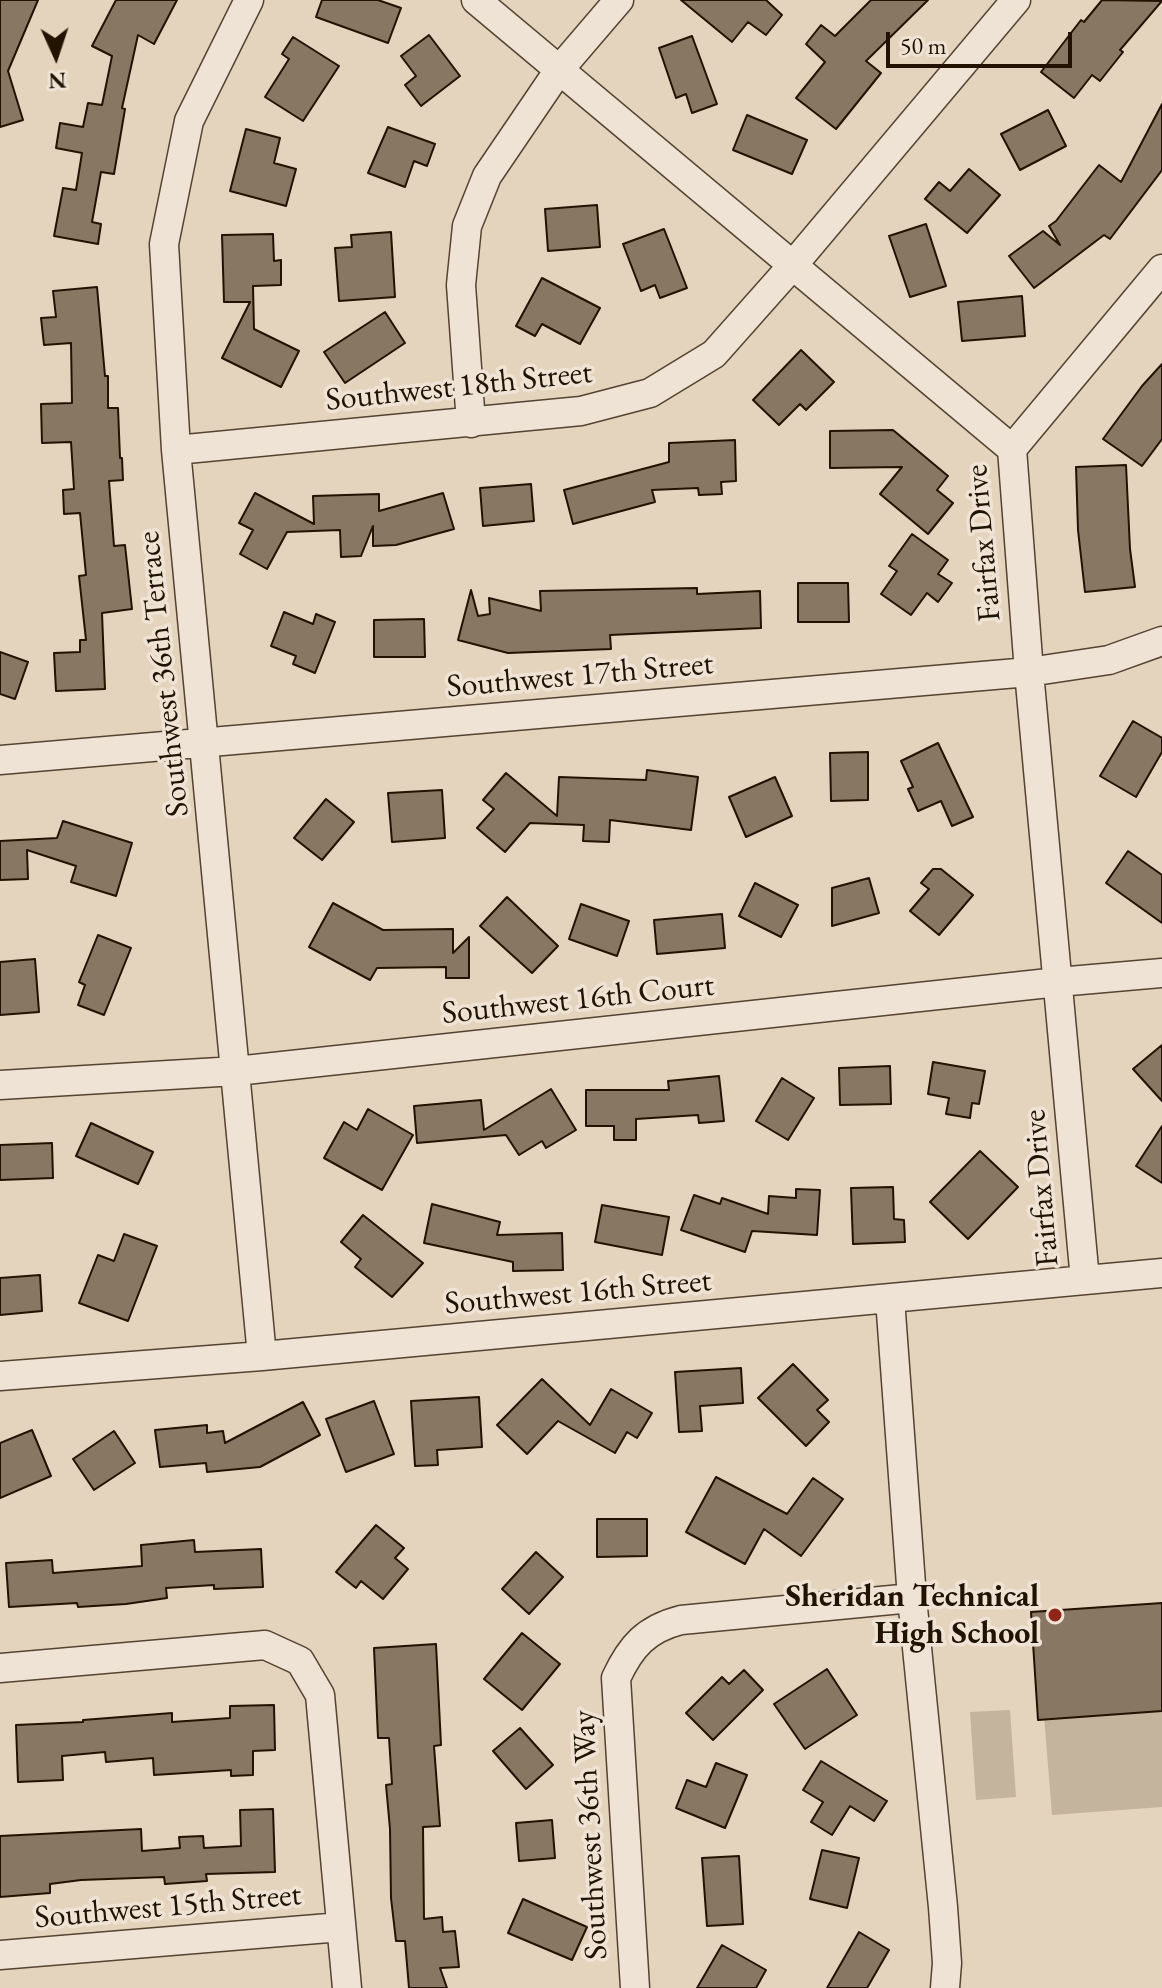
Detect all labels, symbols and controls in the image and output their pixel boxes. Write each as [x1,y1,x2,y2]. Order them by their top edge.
north arrow [16,16,96,96]
scale bar [890,16,1076,66]
text: 50 m [900,30,947,61]
text: N [48,66,67,95]
street label: Southwest 18th Street [324,354,594,420]
street label: Fairfax Drive [958,463,1010,623]
street label: Southwest 36th Terrace [130,529,198,819]
street label: Southwest 17th Street [445,645,715,707]
street label: Southwest 16th Court [440,967,716,1033]
street label: Fairfax Drive [1016,1108,1068,1268]
street label: Southwest 16th Street [443,1262,713,1324]
place label: Sheridan Technical High School [785,1578,1039,1653]
marker: Sheridan Technical High School [1046,1606,1064,1624]
street label: Southwest 36th Way [565,1709,617,1961]
street label: Southwest 15th Street [33,1876,303,1938]

